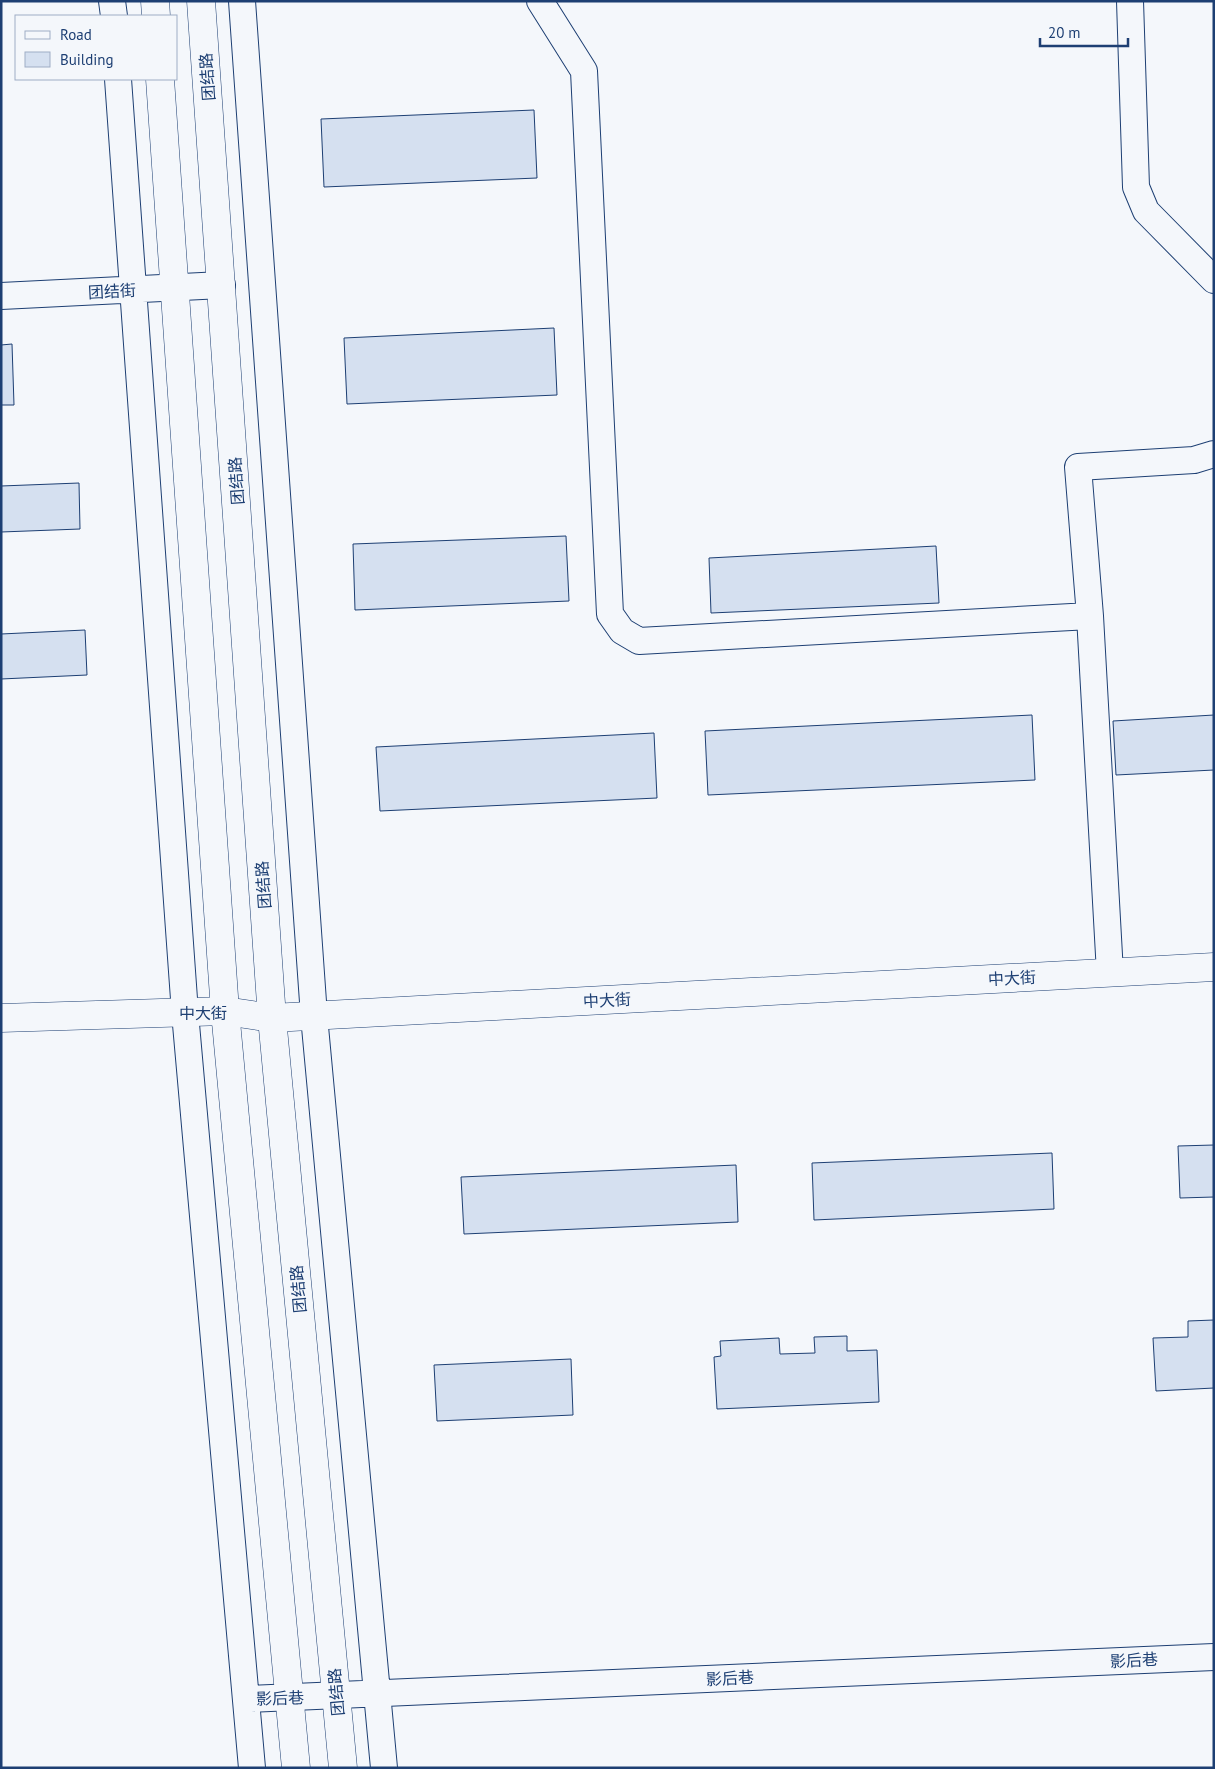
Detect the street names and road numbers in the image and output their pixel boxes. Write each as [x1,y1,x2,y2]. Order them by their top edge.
street label: 团结路 [195,52,219,102]
street label: 团结街 [88,280,136,302]
street label: 团结路 [224,456,248,506]
street label: 团结路 [251,860,275,910]
street label: 中大街 [988,967,1036,989]
street label: 中大街 [583,989,631,1011]
street label: 中大街 [179,1003,227,1023]
street label: 团结路 [286,1264,310,1314]
street label: 影后巷 [1110,1649,1158,1671]
street label: 团结路 [324,1667,348,1717]
street label: 影后巷 [706,1667,754,1689]
street label: 影后巷 [256,1687,304,1709]

